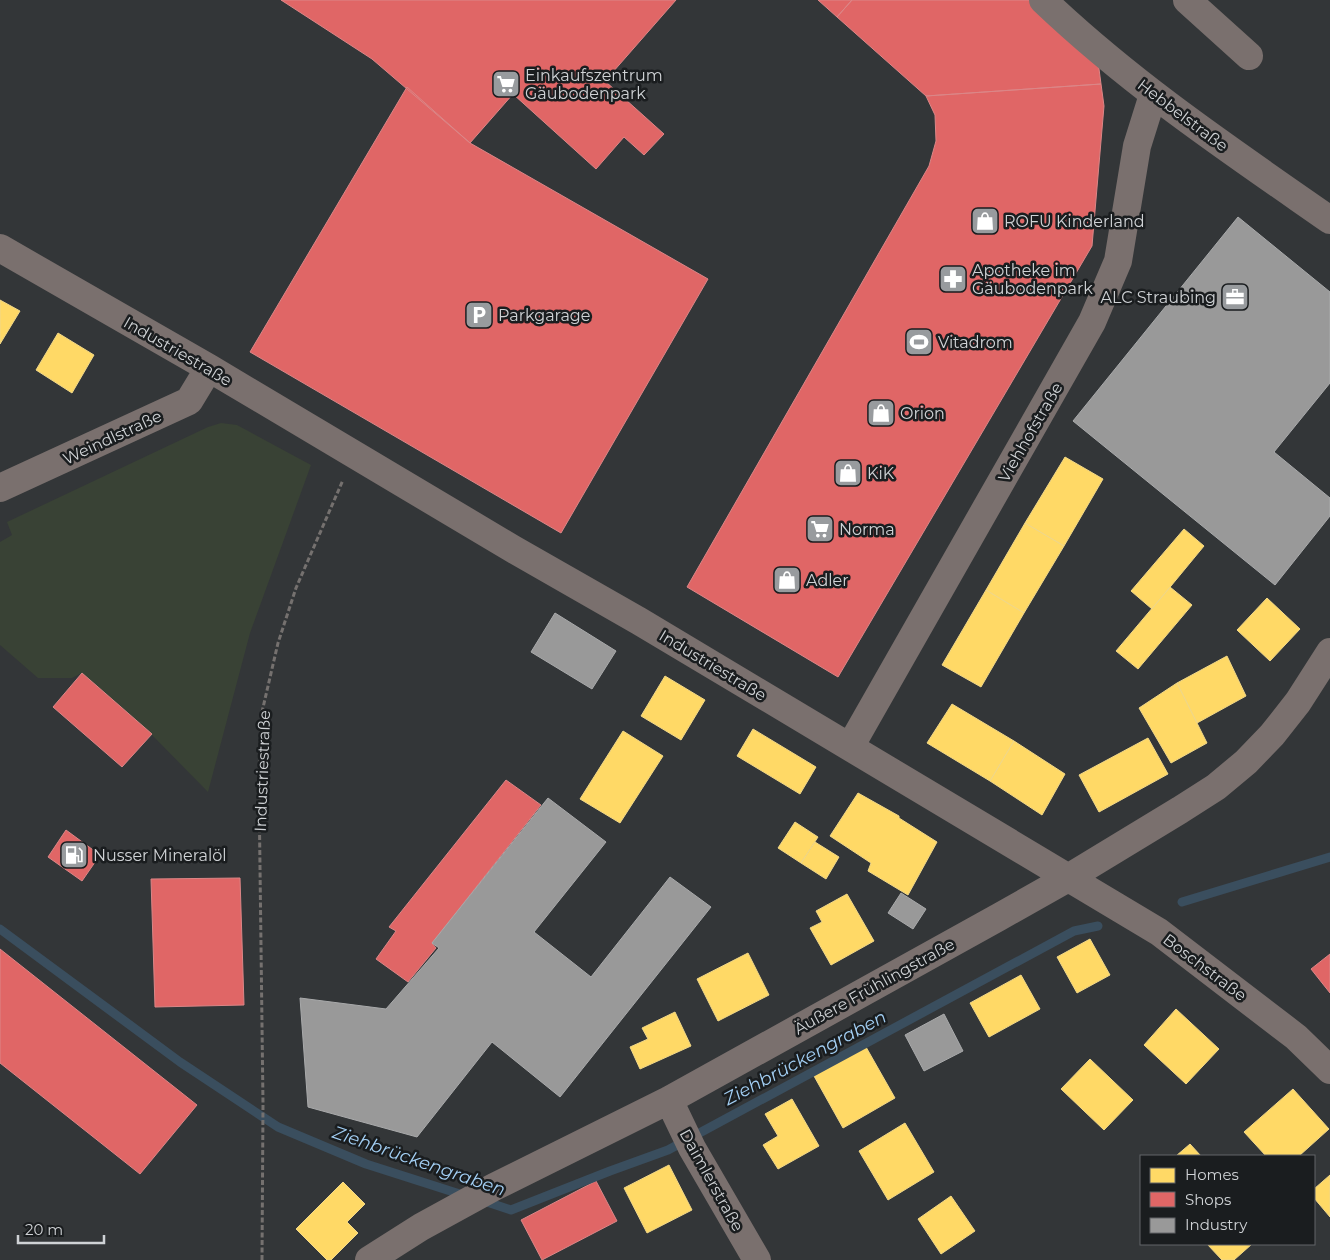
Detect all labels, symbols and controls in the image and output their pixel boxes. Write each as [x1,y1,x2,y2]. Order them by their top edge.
place label: Einkaufszentrum Gäubodenpark [525,66,663,103]
supermarket icon: Einkaufszentrum Gäubodenpark [491,69,521,99]
street label: Hebbelstraße [1134,75,1232,156]
shop icon: ROFU Kinderland [970,206,1000,236]
place label: ROFU Kinderland [1004,212,1145,231]
place label: Apotheke im Gäubodenpark [972,261,1093,298]
pharmacy icon: Apotheke im Gäubodenpark [938,264,968,294]
office icon: ALC Straubing [1220,282,1250,312]
place label: ALC Straubing [1101,288,1216,307]
parking icon: Parkgarage [464,300,494,330]
place label: Parkgarage [498,306,590,325]
street label: Industriestraße [120,313,235,390]
sports icon: Vitadrom [904,327,934,357]
place label: Vitadrom [938,333,1013,352]
street label: Viehhofstraße [994,379,1067,485]
shop icon: Orion [866,398,896,428]
place label: Orion [900,404,945,423]
street label: Weindlstraße [60,406,165,469]
shop icon: KiK [833,458,863,488]
place label: KiK [867,464,895,483]
supermarket icon: Norma [805,514,835,544]
place label: Norma [839,520,895,539]
shop icon: Adler [772,565,802,595]
place label: Adler [806,571,849,590]
street label: Industriestraße [656,626,770,705]
street label: Industriestraße [251,710,274,832]
fuel station icon: Nusser Mineralöl [59,840,89,870]
place label: Nusser Mineralöl [93,846,227,865]
street label: Boschstraße [1159,930,1250,1005]
street label: Äußere Frühlingstraße [790,933,958,1039]
water label: Ziehbrückengraben [719,1006,890,1111]
water label: Ziehbrückengraben [329,1121,508,1201]
street label: Daimlerstraße [676,1126,748,1235]
legend [1140,1155,1315,1245]
text: Homes [1185,1165,1239,1184]
text: Shops [1185,1190,1231,1209]
scale bar [18,1212,104,1244]
text: Industry [1185,1215,1248,1234]
text: 20 m [25,1220,63,1239]

